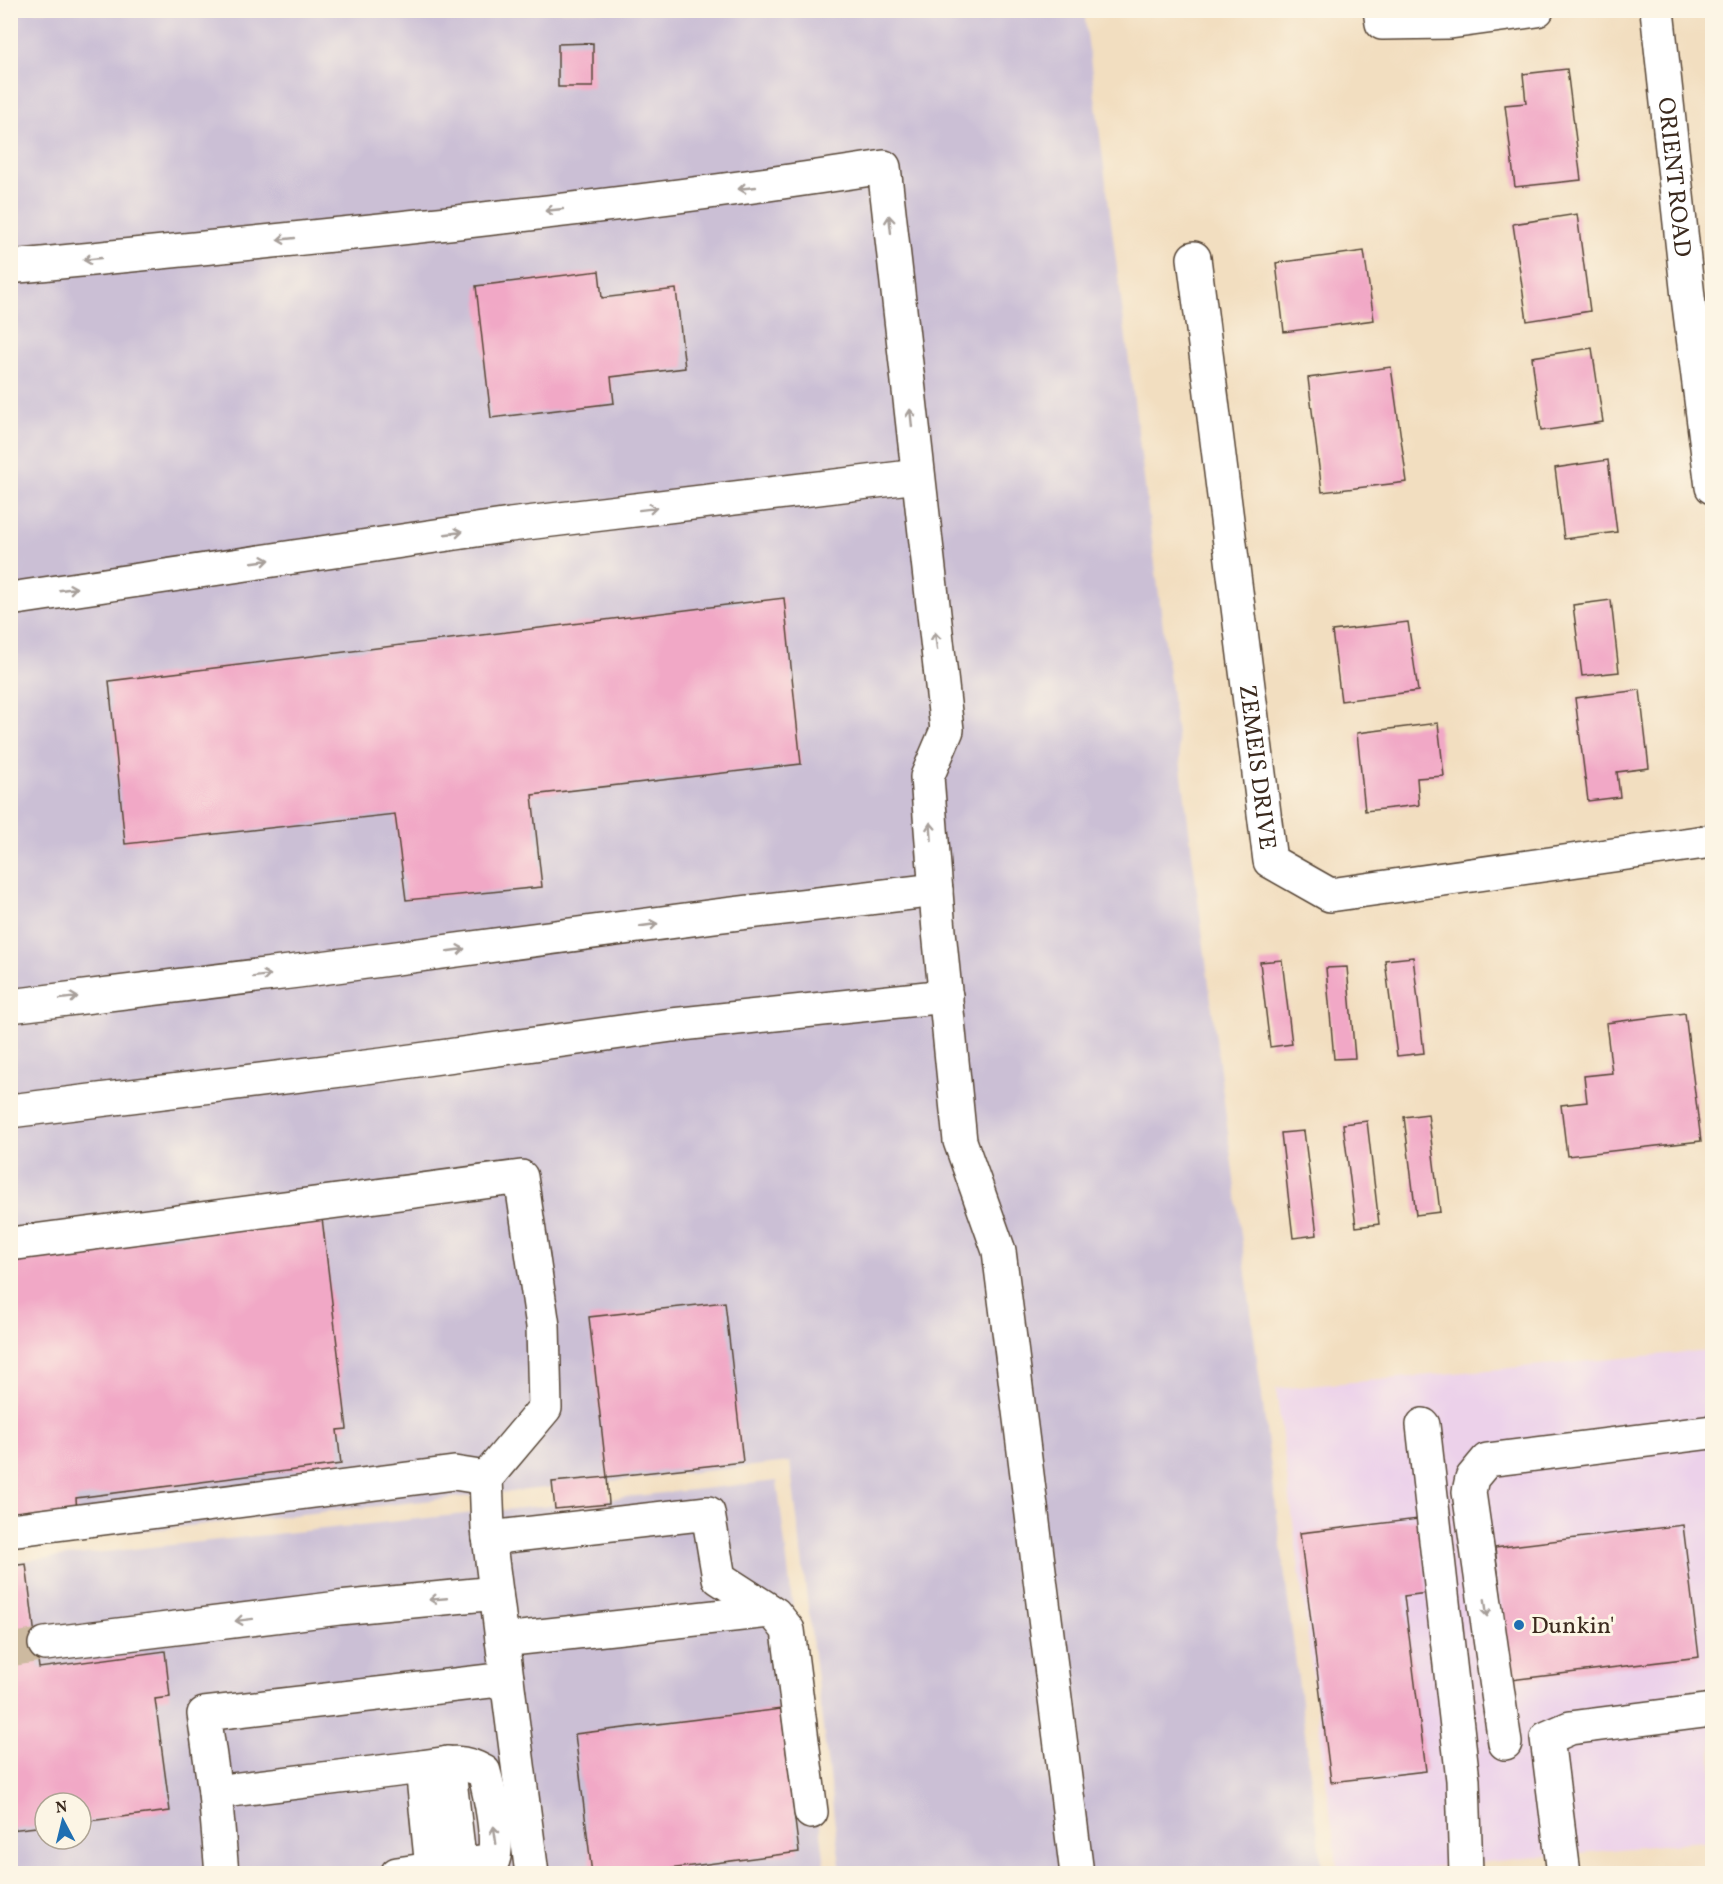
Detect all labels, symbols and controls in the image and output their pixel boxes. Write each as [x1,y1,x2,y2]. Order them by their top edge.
street label: ORIENT ROAD [1648,95,1699,259]
one-way arrow [738,183,758,194]
one-way arrow [544,204,564,215]
one-way arrow [884,214,895,234]
one-way arrow [277,234,297,245]
one-way arrow [83,254,103,265]
one-way arrow [905,408,916,428]
one-way arrow [637,503,657,514]
one-way arrow [444,528,464,539]
one-way arrow [251,556,271,567]
one-way arrow [58,584,78,595]
one-way arrow [931,632,942,651]
street label: ZEMEIS DRIVE [1229,683,1283,852]
one-way arrow [926,822,937,842]
one-way arrow [639,919,658,930]
one-way arrow [445,945,465,956]
one-way arrow [252,970,272,981]
one-way arrow [58,993,78,1004]
one-way arrow [428,1594,448,1605]
one-way arrow [1480,1597,1491,1617]
place label: Dunkin' [1531,1610,1615,1644]
one-way arrow [234,1615,254,1626]
marker: Dunkin' [1512,1618,1526,1632]
north arrow [33,1791,93,1851]
text: N [54,1796,69,1820]
one-way arrow [489,1826,500,1846]

